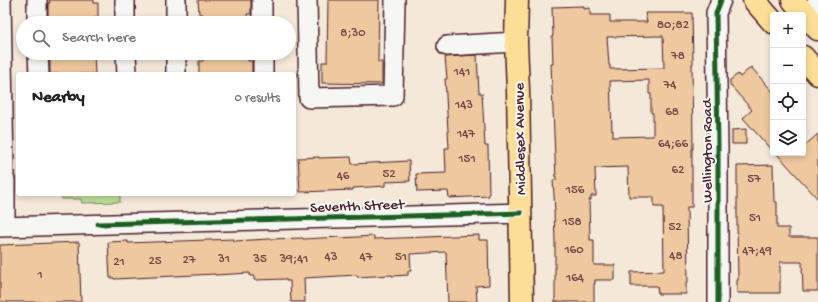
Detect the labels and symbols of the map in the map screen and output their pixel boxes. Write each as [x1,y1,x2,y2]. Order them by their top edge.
house number: 80;82 [657,18,690,33]
house number: 8;30 [340,26,366,41]
house number: 78 [670,49,685,64]
house number: 141 [453,65,470,80]
house number: 74 [663,78,676,93]
street label: Middlesex Avenue [511,83,531,195]
house number: 143 [454,98,473,113]
street label: Wellington Road [699,98,717,203]
house number: 68 [665,105,679,120]
house number: 147 [456,127,476,142]
house number: 64;66 [658,137,688,152]
house number: 151 [457,152,476,167]
house number: 62 [672,163,685,178]
house number: 52 [382,167,396,182]
house number: 46 [337,169,350,184]
house number: 57 [747,172,762,187]
house number: 156 [565,183,585,198]
street label: Seventh Street [310,196,406,218]
house number: 51 [749,211,761,226]
house number: 158 [561,215,582,230]
house number: 52 [668,220,682,235]
house number: 160 [563,243,584,258]
house number: 47;49 [742,244,772,259]
house number: 48 [669,249,683,264]
house number: 43 [325,250,338,265]
house number: 47 [360,250,374,265]
house number: 51 [395,250,407,265]
house number: 31 [217,252,230,267]
house number: 35 [252,252,267,267]
house number: 39;41 [279,252,308,267]
house number: 27 [182,253,197,268]
house number: 25 [148,254,162,269]
house number: 21 [113,255,125,270]
house number: 1 [36,268,43,283]
house number: 164 [565,271,584,286]

